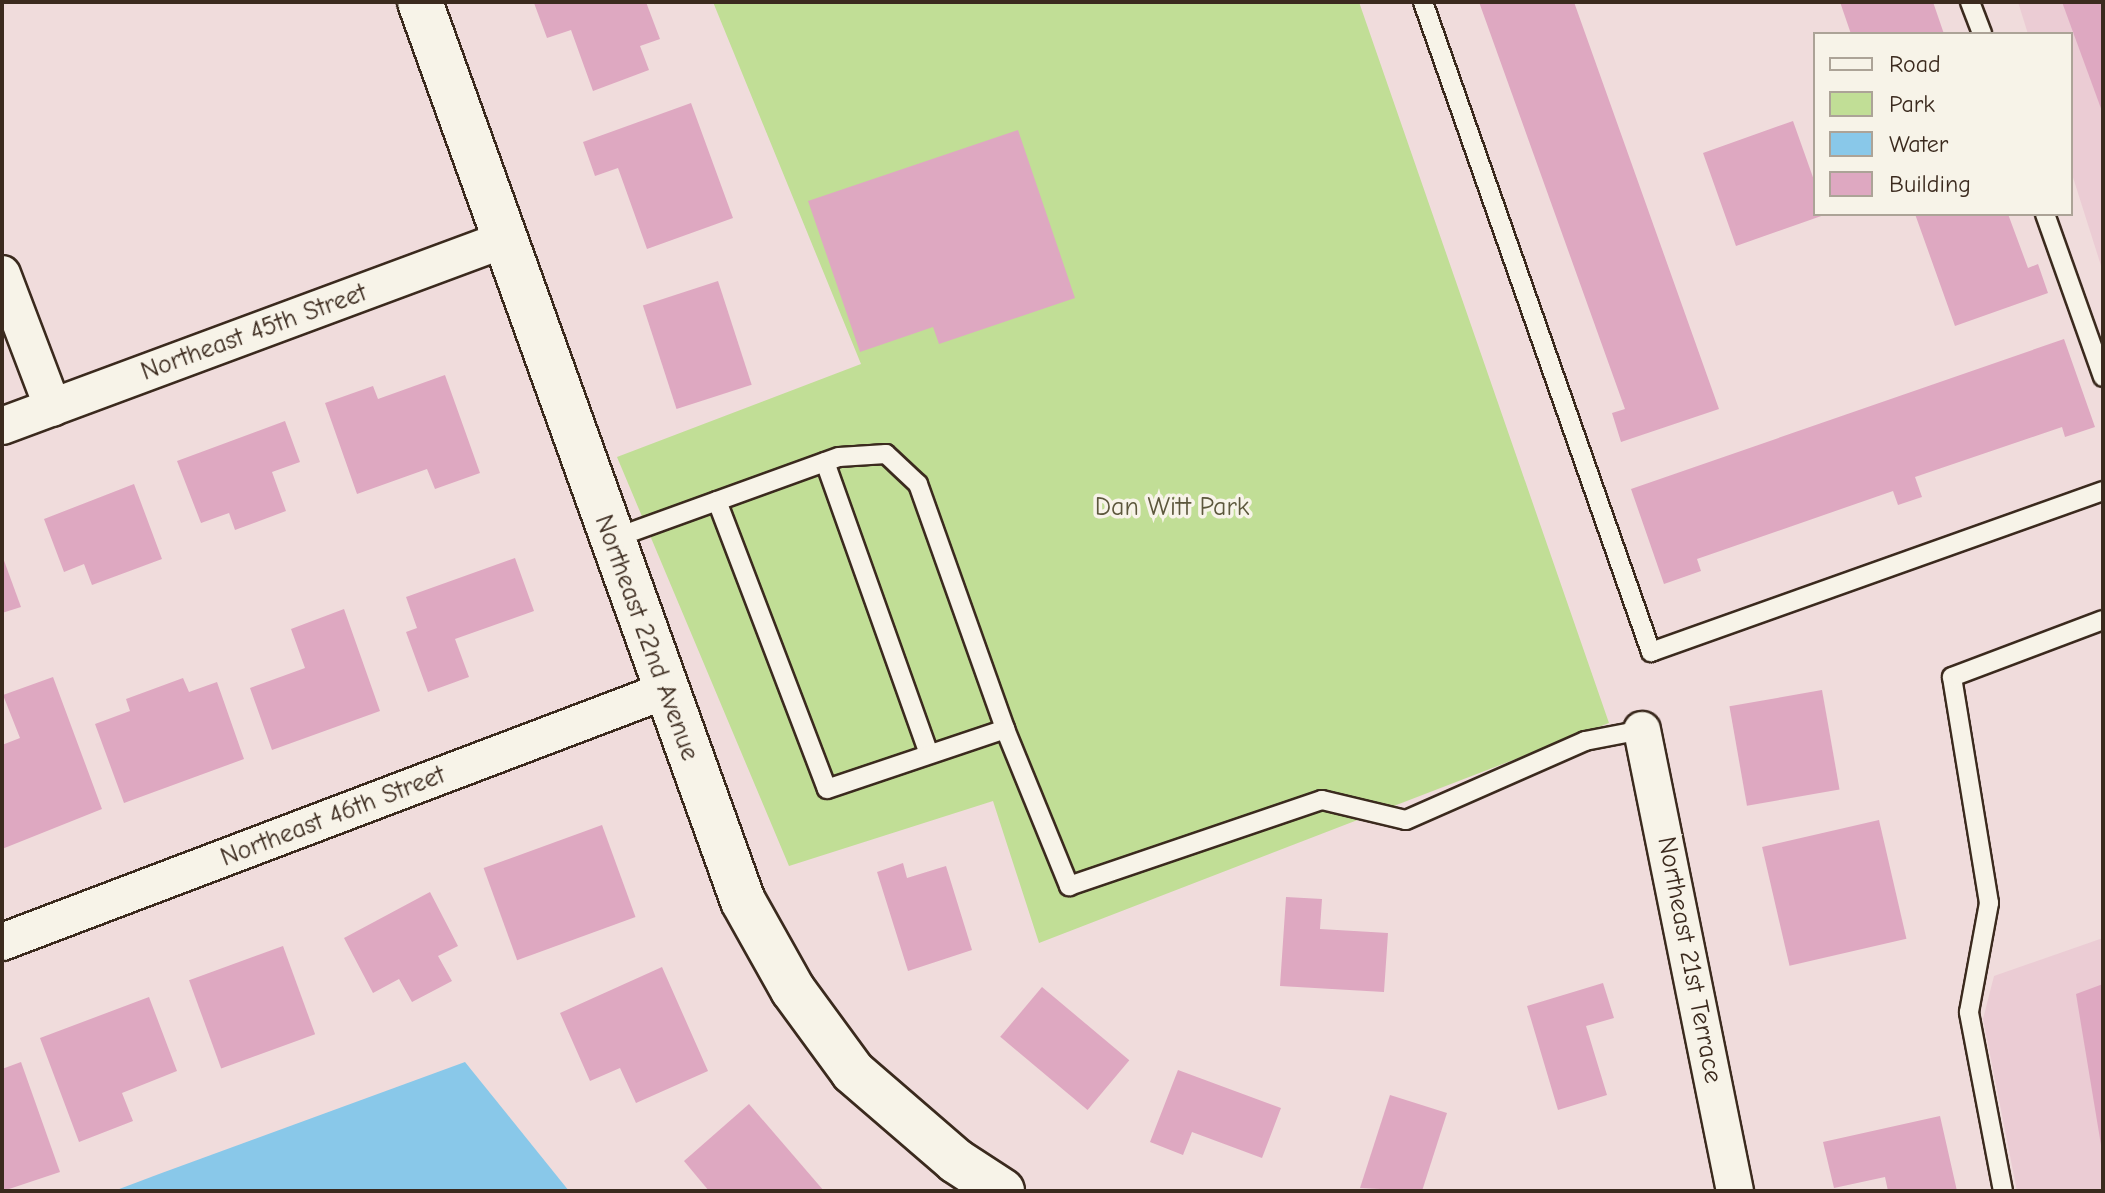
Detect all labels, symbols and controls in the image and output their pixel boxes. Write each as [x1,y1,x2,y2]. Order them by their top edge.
legend [1813,32,2073,216]
text: Road [1889,50,1941,78]
text: Park [1889,90,1935,118]
text: Water [1889,130,1948,158]
text: Building [1889,170,1971,198]
street label: Northeast 45th Street [137,278,371,388]
park label: Dan Witt Park [1095,492,1249,524]
street label: Northeast 22nd Avenue [587,511,705,765]
street label: Northeast 46th Street [216,760,450,874]
street label: Northeast 21st Terrace [1650,834,1728,1086]

